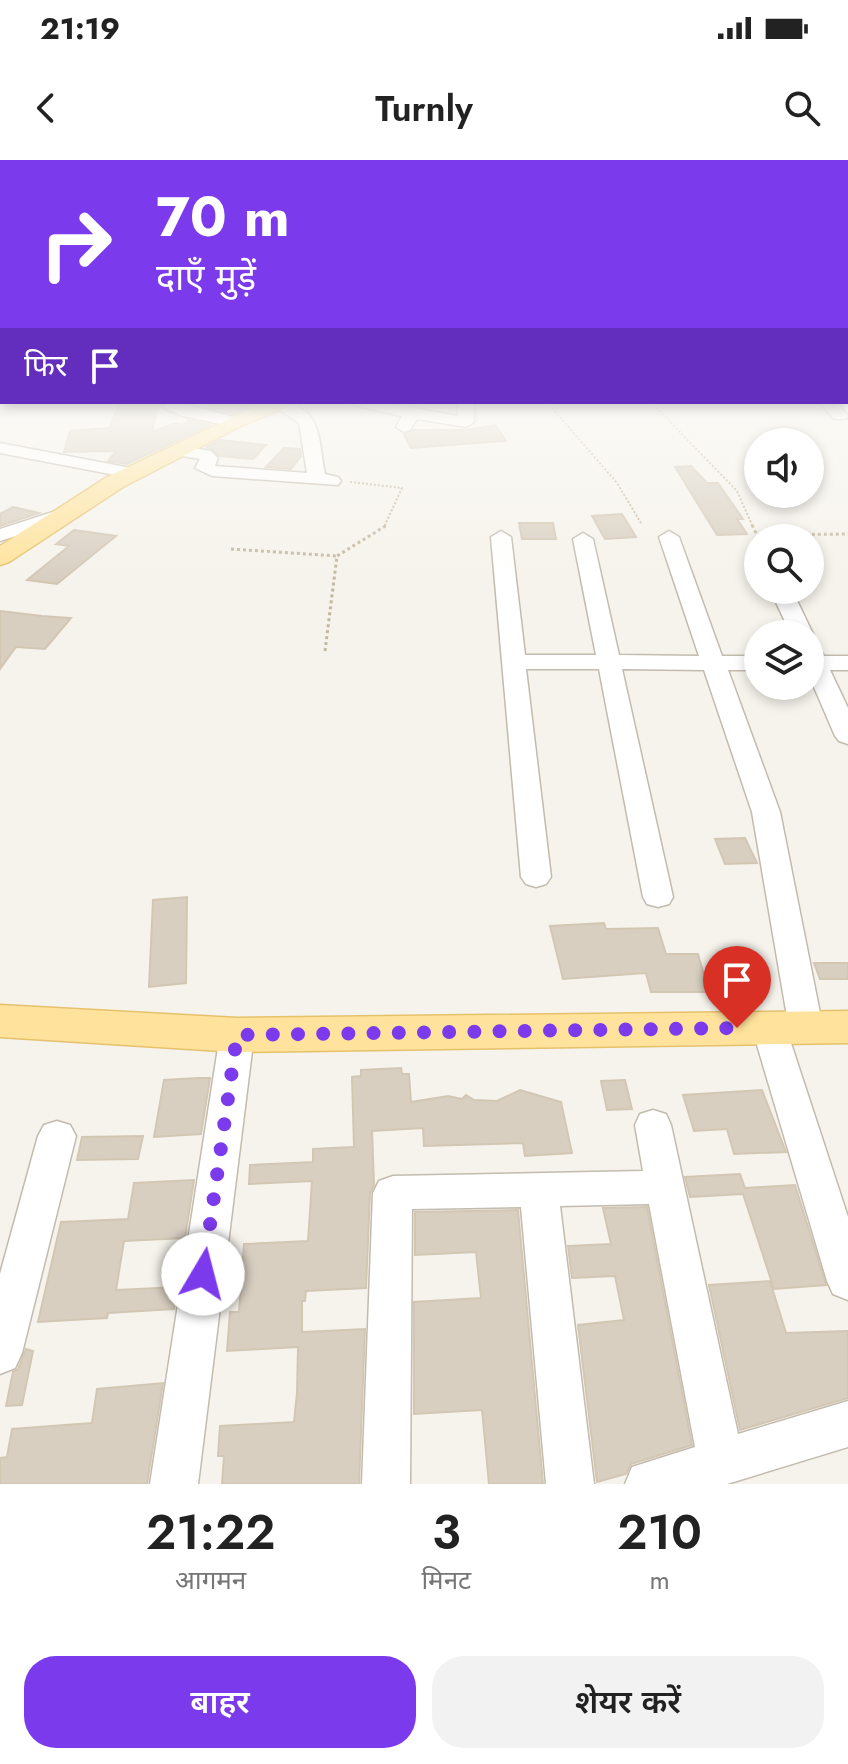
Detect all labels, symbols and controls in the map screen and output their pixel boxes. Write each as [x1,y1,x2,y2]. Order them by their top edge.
text: 21:19 [40,7,120,50]
text: Turnly [375,82,473,134]
icon: back [24,86,68,130]
icon: search [780,86,824,130]
text: 70 m [156,176,290,257]
icon: right [24,192,128,296]
text: दाएँ मुड़ें [156,251,256,303]
text: फिर [24,344,67,387]
icon: arrive [83,344,127,388]
map controls [744,428,824,700]
button: sound [744,428,824,508]
button: search [744,524,824,604]
button: layers [744,620,824,700]
pin [703,946,771,1028]
icon: arrive [715,958,759,1002]
position arrow [161,1232,245,1316]
text: 21:22 [146,1498,275,1567]
text: 3 [432,1498,461,1567]
text: 210 [617,1498,702,1567]
text: आगमन [175,1561,246,1599]
text: मिनट [421,1561,471,1599]
text: m [649,1561,670,1599]
button: बाहर [24,1656,416,1748]
button: शेयर करें [432,1656,824,1748]

